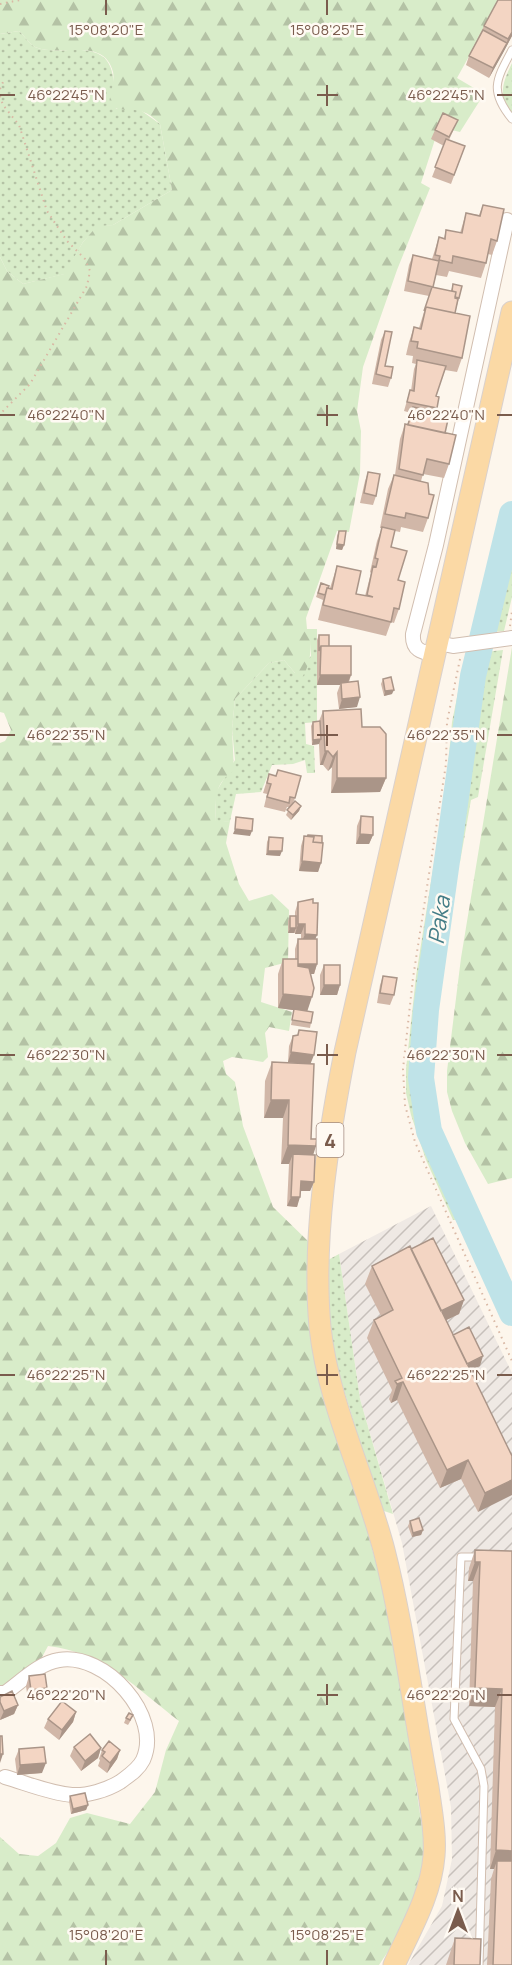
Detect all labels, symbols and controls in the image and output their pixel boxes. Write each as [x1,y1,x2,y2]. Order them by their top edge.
text: 15°08'20"E [69,19,143,40]
text: 15°08'25"E [290,19,364,40]
text: 46°22'45"N [27,84,105,105]
text: 46°22'45"N [407,84,485,105]
text: 46°22'40"N [27,404,105,425]
text: 46°22'40"N [407,404,485,425]
text: 46°22'35"N [27,724,105,745]
text: 46°22'35"N [407,724,485,745]
water label: Paka [421,892,457,946]
text: 46°22'30"N [27,1044,105,1065]
text: 46°22'30"N [407,1044,485,1065]
road number: 4 [316,1123,344,1157]
text: 46°22'25"N [27,1364,105,1385]
text: 46°22'25"N [407,1364,485,1385]
text: 46°22'20"N [26,1684,106,1705]
text: 46°22'20"N [406,1684,486,1705]
north arrow [428,1881,488,1941]
text: N [452,1885,464,1907]
text: 15°08'20"E [69,1924,143,1945]
text: 15°08'25"E [290,1924,364,1945]

